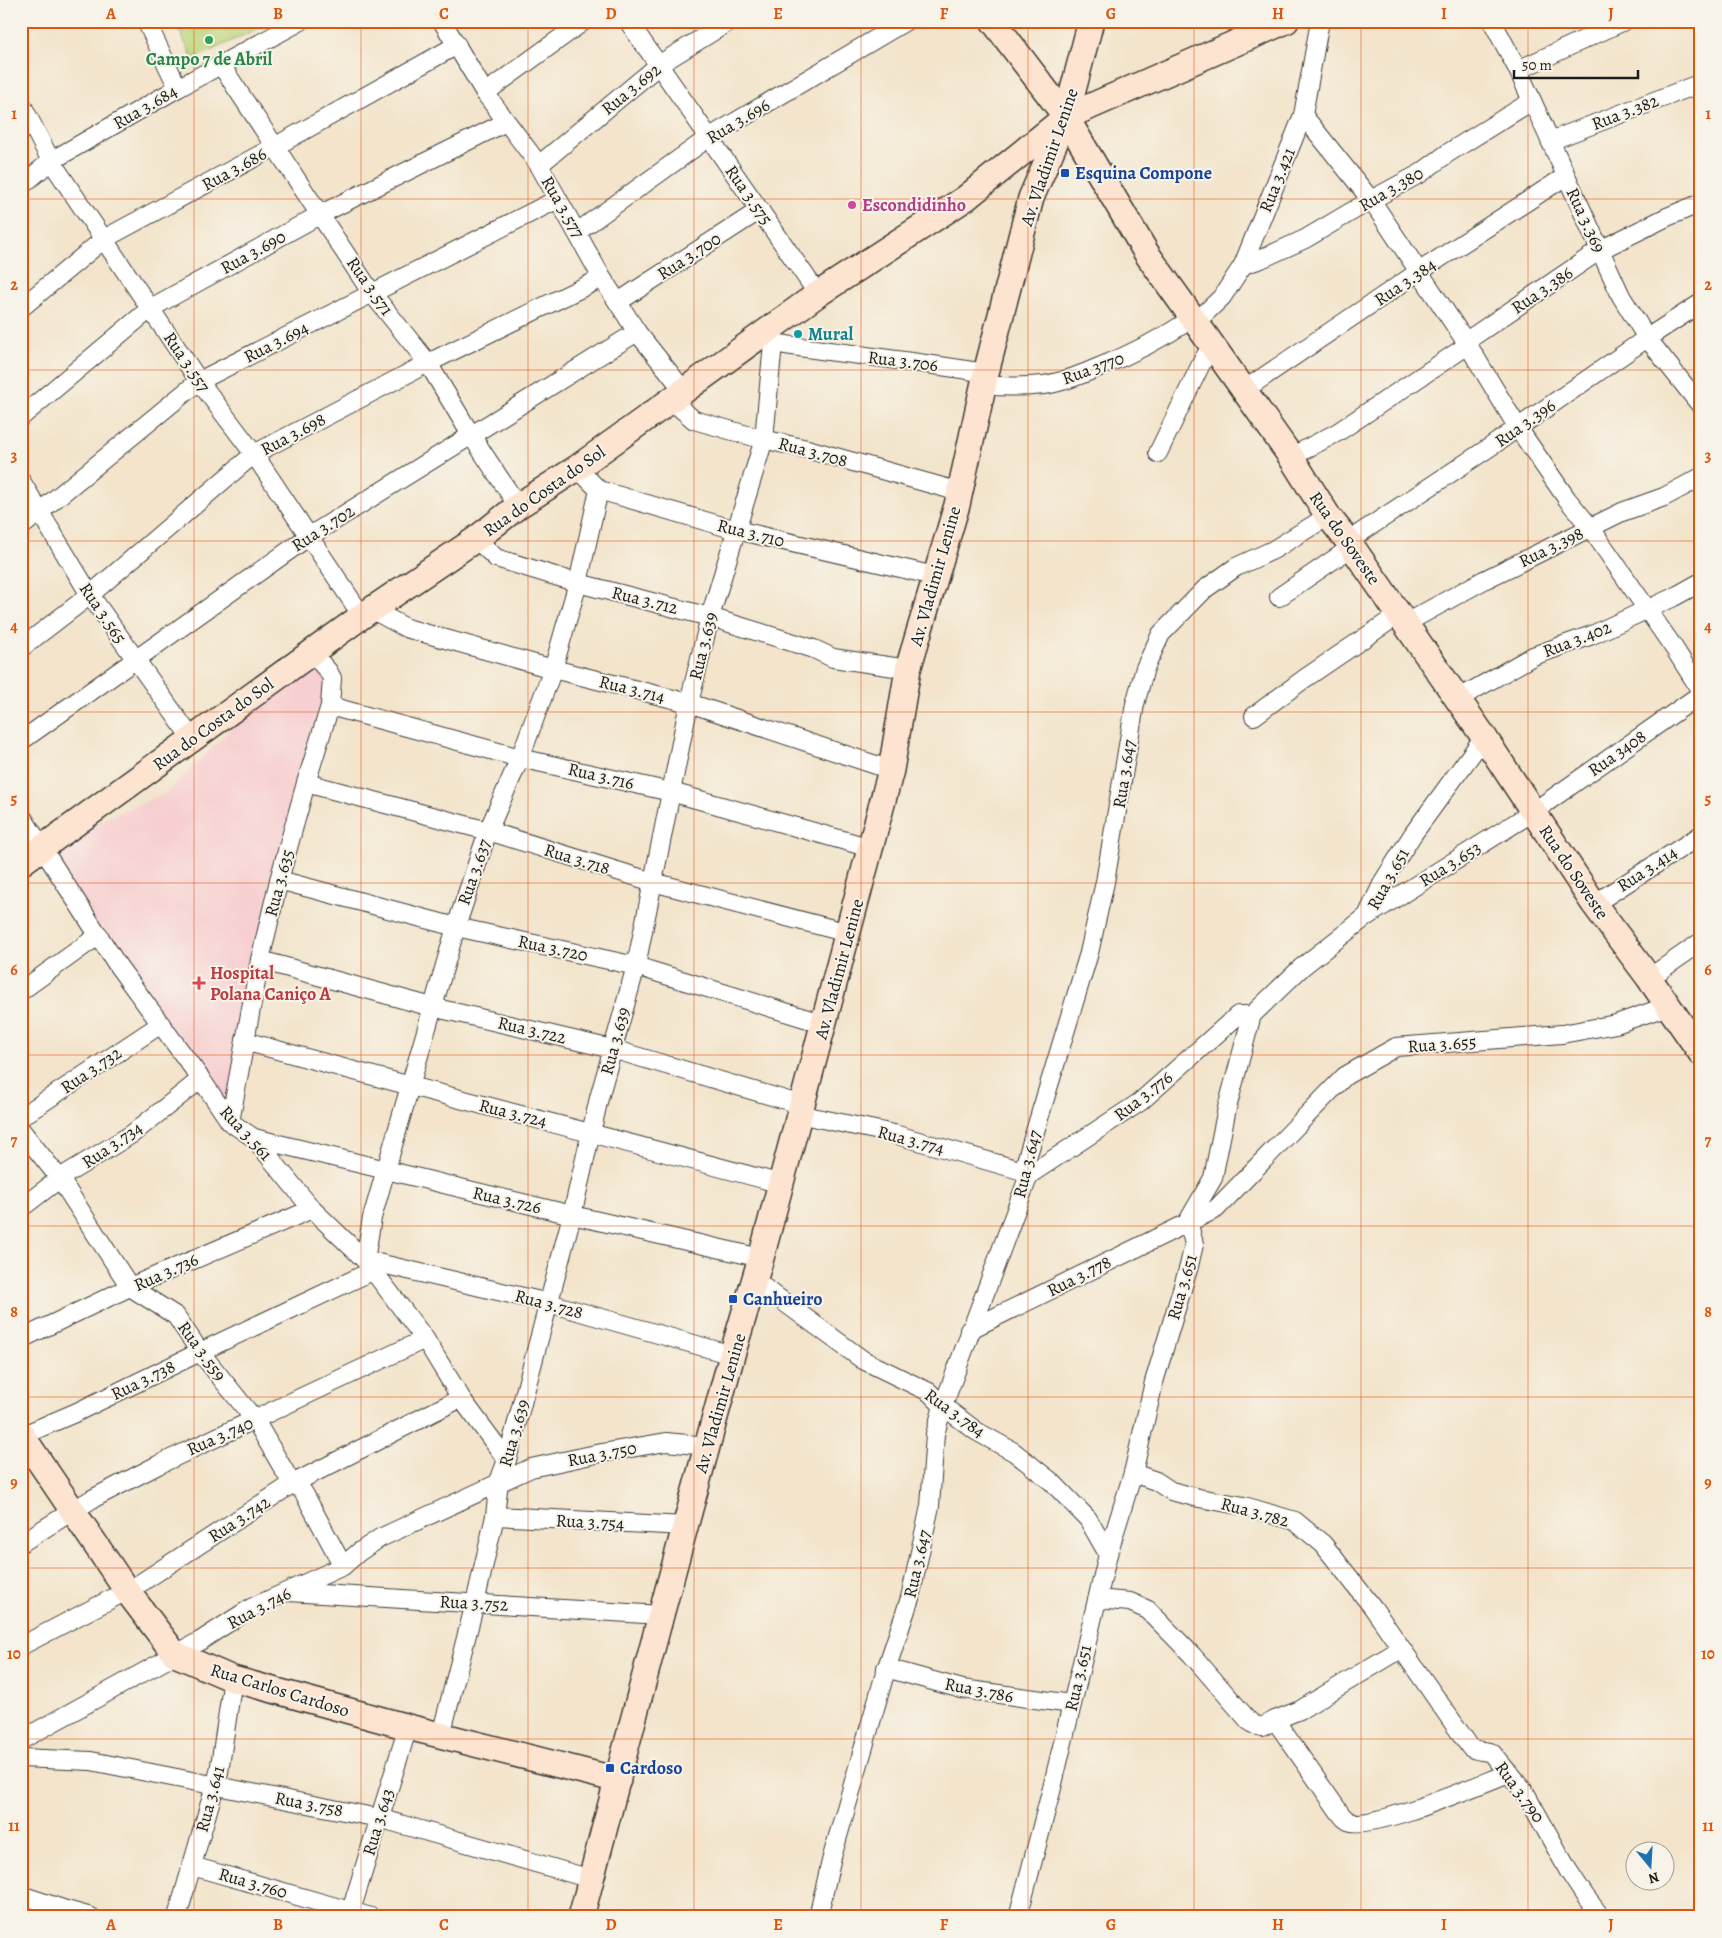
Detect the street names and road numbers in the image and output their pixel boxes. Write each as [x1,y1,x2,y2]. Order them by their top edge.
street label: Rua 3.692 [596,57,666,120]
street label: Rua 3.684 [109,79,181,135]
street label: Av. Vladimir Lenine [1014,85,1084,230]
street label: Rua 3.382 [1588,88,1662,136]
street label: Rua 3.696 [702,93,774,149]
street label: Rua 3.686 [197,141,271,197]
street label: Rua 3.421 [1253,144,1301,216]
street label: Rua 3.575 [720,160,778,230]
street label: Rua 3.380 [1354,161,1428,217]
street label: Rua 3.577 [536,172,591,243]
street label: Rua 3.369 [1561,184,1611,256]
street label: Rua 3.690 [216,224,290,280]
street label: Rua 3.700 [652,226,726,286]
street label: Rua 3.571 [341,252,399,320]
street label: Rua 3.384 [1369,253,1441,311]
street label: Rua 3.386 [1506,261,1578,319]
street label: Rua 3.694 [239,315,313,369]
street label: Rua 3.557 [158,327,216,397]
street label: Rua 3.706 [866,345,940,377]
street label: Rua 3770 [1059,346,1127,390]
street label: Rua 3.396 [1490,393,1560,453]
street label: Rua 3.698 [256,407,330,461]
street label: Rua 3.708 [776,431,850,473]
street label: Rua do Costa do Sol [478,440,610,542]
street label: Rua do Soveste [1304,486,1386,590]
street label: Rua 3.702 [287,498,360,557]
street label: Av. Vladimir Lenine [903,503,966,650]
street label: Rua 3.710 [715,513,787,553]
street label: Rua 3.398 [1514,521,1588,573]
street label: Rua 3.565 [74,578,132,648]
street label: Rua 3.712 [609,580,681,620]
street label: Rua 3.639 [683,610,723,682]
street label: Rua 3.402 [1539,615,1615,663]
street label: Rua 3.714 [597,669,667,709]
street label: Rua do Costa do Sol [148,672,279,776]
street label: Rua 3408 [1583,724,1651,782]
street label: Rua 3.647 [1107,738,1141,810]
street label: Rua 3.716 [566,757,636,795]
street label: Rua do Soveste [1534,820,1614,924]
street label: Rua 3.637 [452,835,497,908]
street label: Rua 3.653 [1415,836,1485,892]
street label: Rua 3.718 [541,838,613,880]
street label: Rua 3.414 [1612,841,1682,897]
street label: Rua 3.651 [1361,844,1415,914]
street label: Rua 3.635 [259,847,299,919]
street label: Av. Vladimir Lenine [808,896,869,1043]
street label: Rua 3.720 [516,929,590,967]
street label: Rua 3.639 [594,1005,636,1077]
street label: Rua 3.722 [495,1010,569,1050]
street label: Rua 3.655 [1407,1030,1477,1058]
street label: Rua 3.732 [56,1041,127,1099]
street label: Rua 3.776 [1109,1065,1177,1127]
street label: Rua 3.724 [476,1093,550,1133]
street label: Rua 3.561 [214,1100,278,1166]
street label: Rua 3.734 [77,1116,147,1174]
street label: Rua 3.774 [875,1120,947,1160]
street label: Rua 3.647 [1007,1127,1047,1200]
street label: Rua 3.726 [470,1180,544,1220]
street label: Rua 3.736 [130,1247,202,1297]
street label: Rua 3.778 [1043,1250,1115,1302]
street label: Rua 3.651 [1161,1251,1203,1323]
street label: Rua 3.728 [512,1283,586,1325]
street label: Rua 3.559 [172,1316,232,1386]
street label: Av. Vladimir Lenine [688,1330,751,1477]
street label: Rua 3.738 [107,1354,179,1406]
street label: Rua 3.784 [920,1383,990,1443]
street label: Rua 3.639 [493,1396,535,1470]
street label: Rua 3.740 [183,1411,257,1461]
street label: Rua 3.750 [565,1436,639,1472]
street label: Rua 3.742 [203,1490,275,1548]
street label: Rua 3.782 [1218,1491,1292,1533]
street label: Rua 3.754 [555,1508,625,1536]
street label: Rua 3.647 [898,1527,937,1600]
street label: Rua 3.746 [223,1581,295,1635]
street label: Rua 3.752 [439,1589,510,1617]
street label: Rua 3.651 [1059,1642,1097,1714]
street label: Rua Carlos Cardoso [208,1657,352,1723]
street label: Rua 3.786 [942,1672,1016,1708]
street label: Rua 3.790 [1490,1756,1550,1828]
street label: Rua 3.641 [190,1763,230,1835]
street label: Rua 3.643 [356,1785,400,1859]
street label: Rua 3.758 [273,1786,345,1822]
street label: Rua 3.760 [216,1862,290,1904]

